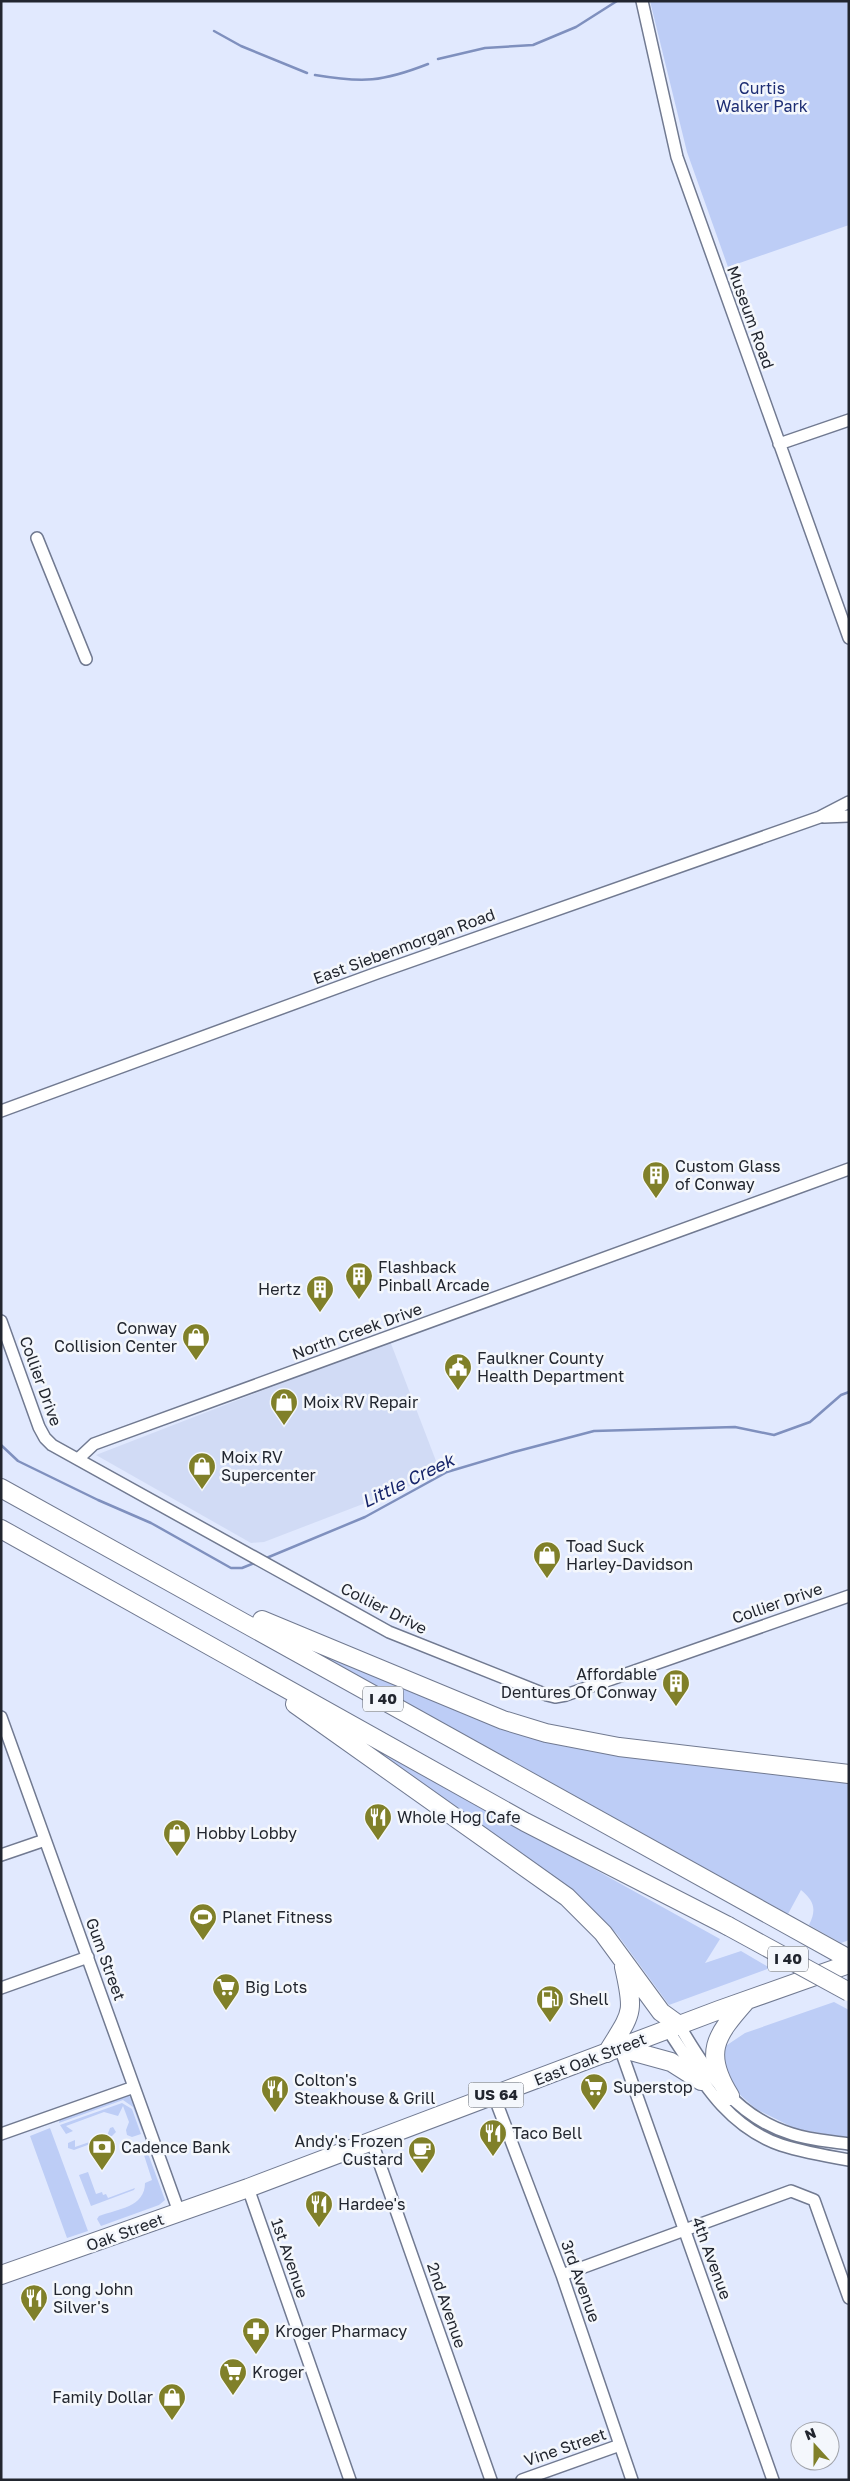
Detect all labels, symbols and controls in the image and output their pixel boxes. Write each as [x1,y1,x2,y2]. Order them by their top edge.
park label: Curtis Walker Park [716,78,808,116]
street label: Museum Road [723,263,779,371]
street label: East Siebenmorgan Road [310,904,498,988]
place label: Custom Glass of Conway [675,1156,781,1194]
building icon: Custom Glass of Conway [641,1160,671,1199]
place label: Flashback Pinball Arcade [378,1257,489,1295]
building icon: Flashback Pinball Arcade [344,1261,374,1300]
building icon: Hertz [305,1274,335,1313]
place label: Hertz [258,1279,301,1299]
street label: North Creek Drive [289,1298,425,1364]
place label: Conway Collision Center [54,1318,177,1356]
shop icon: Conway Collision Center [181,1322,211,1361]
street label: Collier Drive [15,1333,67,1429]
place label: Faulkner County Health Department [477,1348,624,1386]
public building icon: Faulkner County Health Department [443,1352,473,1391]
shop icon: Moix RV Repair [269,1387,299,1426]
place label: Moix RV Repair [303,1392,418,1412]
place label: Moix RV Supercenter [221,1447,316,1485]
water label: Little Creek [358,1448,459,1512]
shop icon: Moix RV Supercenter [187,1451,217,1490]
place label: Toad Suck Harley-Davidson [566,1536,693,1574]
shop icon: Toad Suck Harley-Davidson [532,1540,562,1579]
street label: Collier Drive [337,1578,431,1638]
street label: Collier Drive [729,1578,825,1628]
place label: Affordable Dentures Of Conway [501,1664,657,1702]
building icon: Affordable Dentures Of Conway [661,1668,691,1707]
road number: I 40 [363,1686,403,1712]
restaurant icon: Whole Hog Cafe [363,1802,393,1841]
place label: Whole Hog Cafe [397,1807,521,1827]
shop icon: Hobby Lobby [162,1818,192,1857]
place label: Hobby Lobby [196,1823,297,1843]
sports icon: Planet Fitness [188,1902,218,1941]
place label: Planet Fitness [222,1907,332,1927]
street label: Gum Street [82,1915,130,2003]
road number: I 40 [768,1946,808,1972]
supermarket icon: Big Lots [211,1972,241,2011]
place label: Big Lots [245,1977,307,1997]
fuel station icon: Shell [535,1984,565,2023]
place label: Shell [569,1989,609,2009]
street label: East Oak Street [531,2028,649,2090]
place label: Colton's Steakhouse & Grill [294,2070,435,2108]
supermarket icon: Superstop [579,2072,609,2111]
restaurant icon: Colton's Steakhouse & Grill [260,2074,290,2113]
place label: Superstop [613,2077,693,2097]
road number: US 64 [468,2082,524,2108]
restaurant icon: Taco Bell [478,2118,508,2157]
place label: Taco Bell [512,2123,582,2143]
place label: Andy's Frozen Custard [295,2131,403,2169]
bank icon: Cadence Bank [87,2132,117,2171]
cafe icon: Andy's Frozen Custard [407,2135,437,2174]
place label: Cadence Bank [121,2137,231,2157]
restaurant icon: Hardee's [304,2189,334,2228]
place label: Hardee's [338,2194,406,2214]
street label: Oak Street [83,2209,167,2255]
street label: 4th Avenue [688,2214,736,2302]
street label: 1st Avenue [267,2215,313,2301]
street label: 3rd Avenue [557,2237,605,2325]
street label: 2nd Avenue [423,2259,471,2351]
place label: Long John Silver's [53,2279,133,2317]
restaurant icon: Long John Silver's [19,2283,49,2322]
pharmacy icon: Kroger Pharmacy [241,2316,271,2355]
place label: Kroger Pharmacy [275,2321,407,2341]
supermarket icon: Kroger [218,2357,248,2396]
place label: Kroger [252,2362,304,2382]
shop icon: Family Dollar [157,2382,187,2421]
place label: Family Dollar [52,2387,153,2407]
north arrow [790,2421,840,2471]
street label: Vine Street [521,2424,609,2470]
text: N [802,2424,818,2443]

